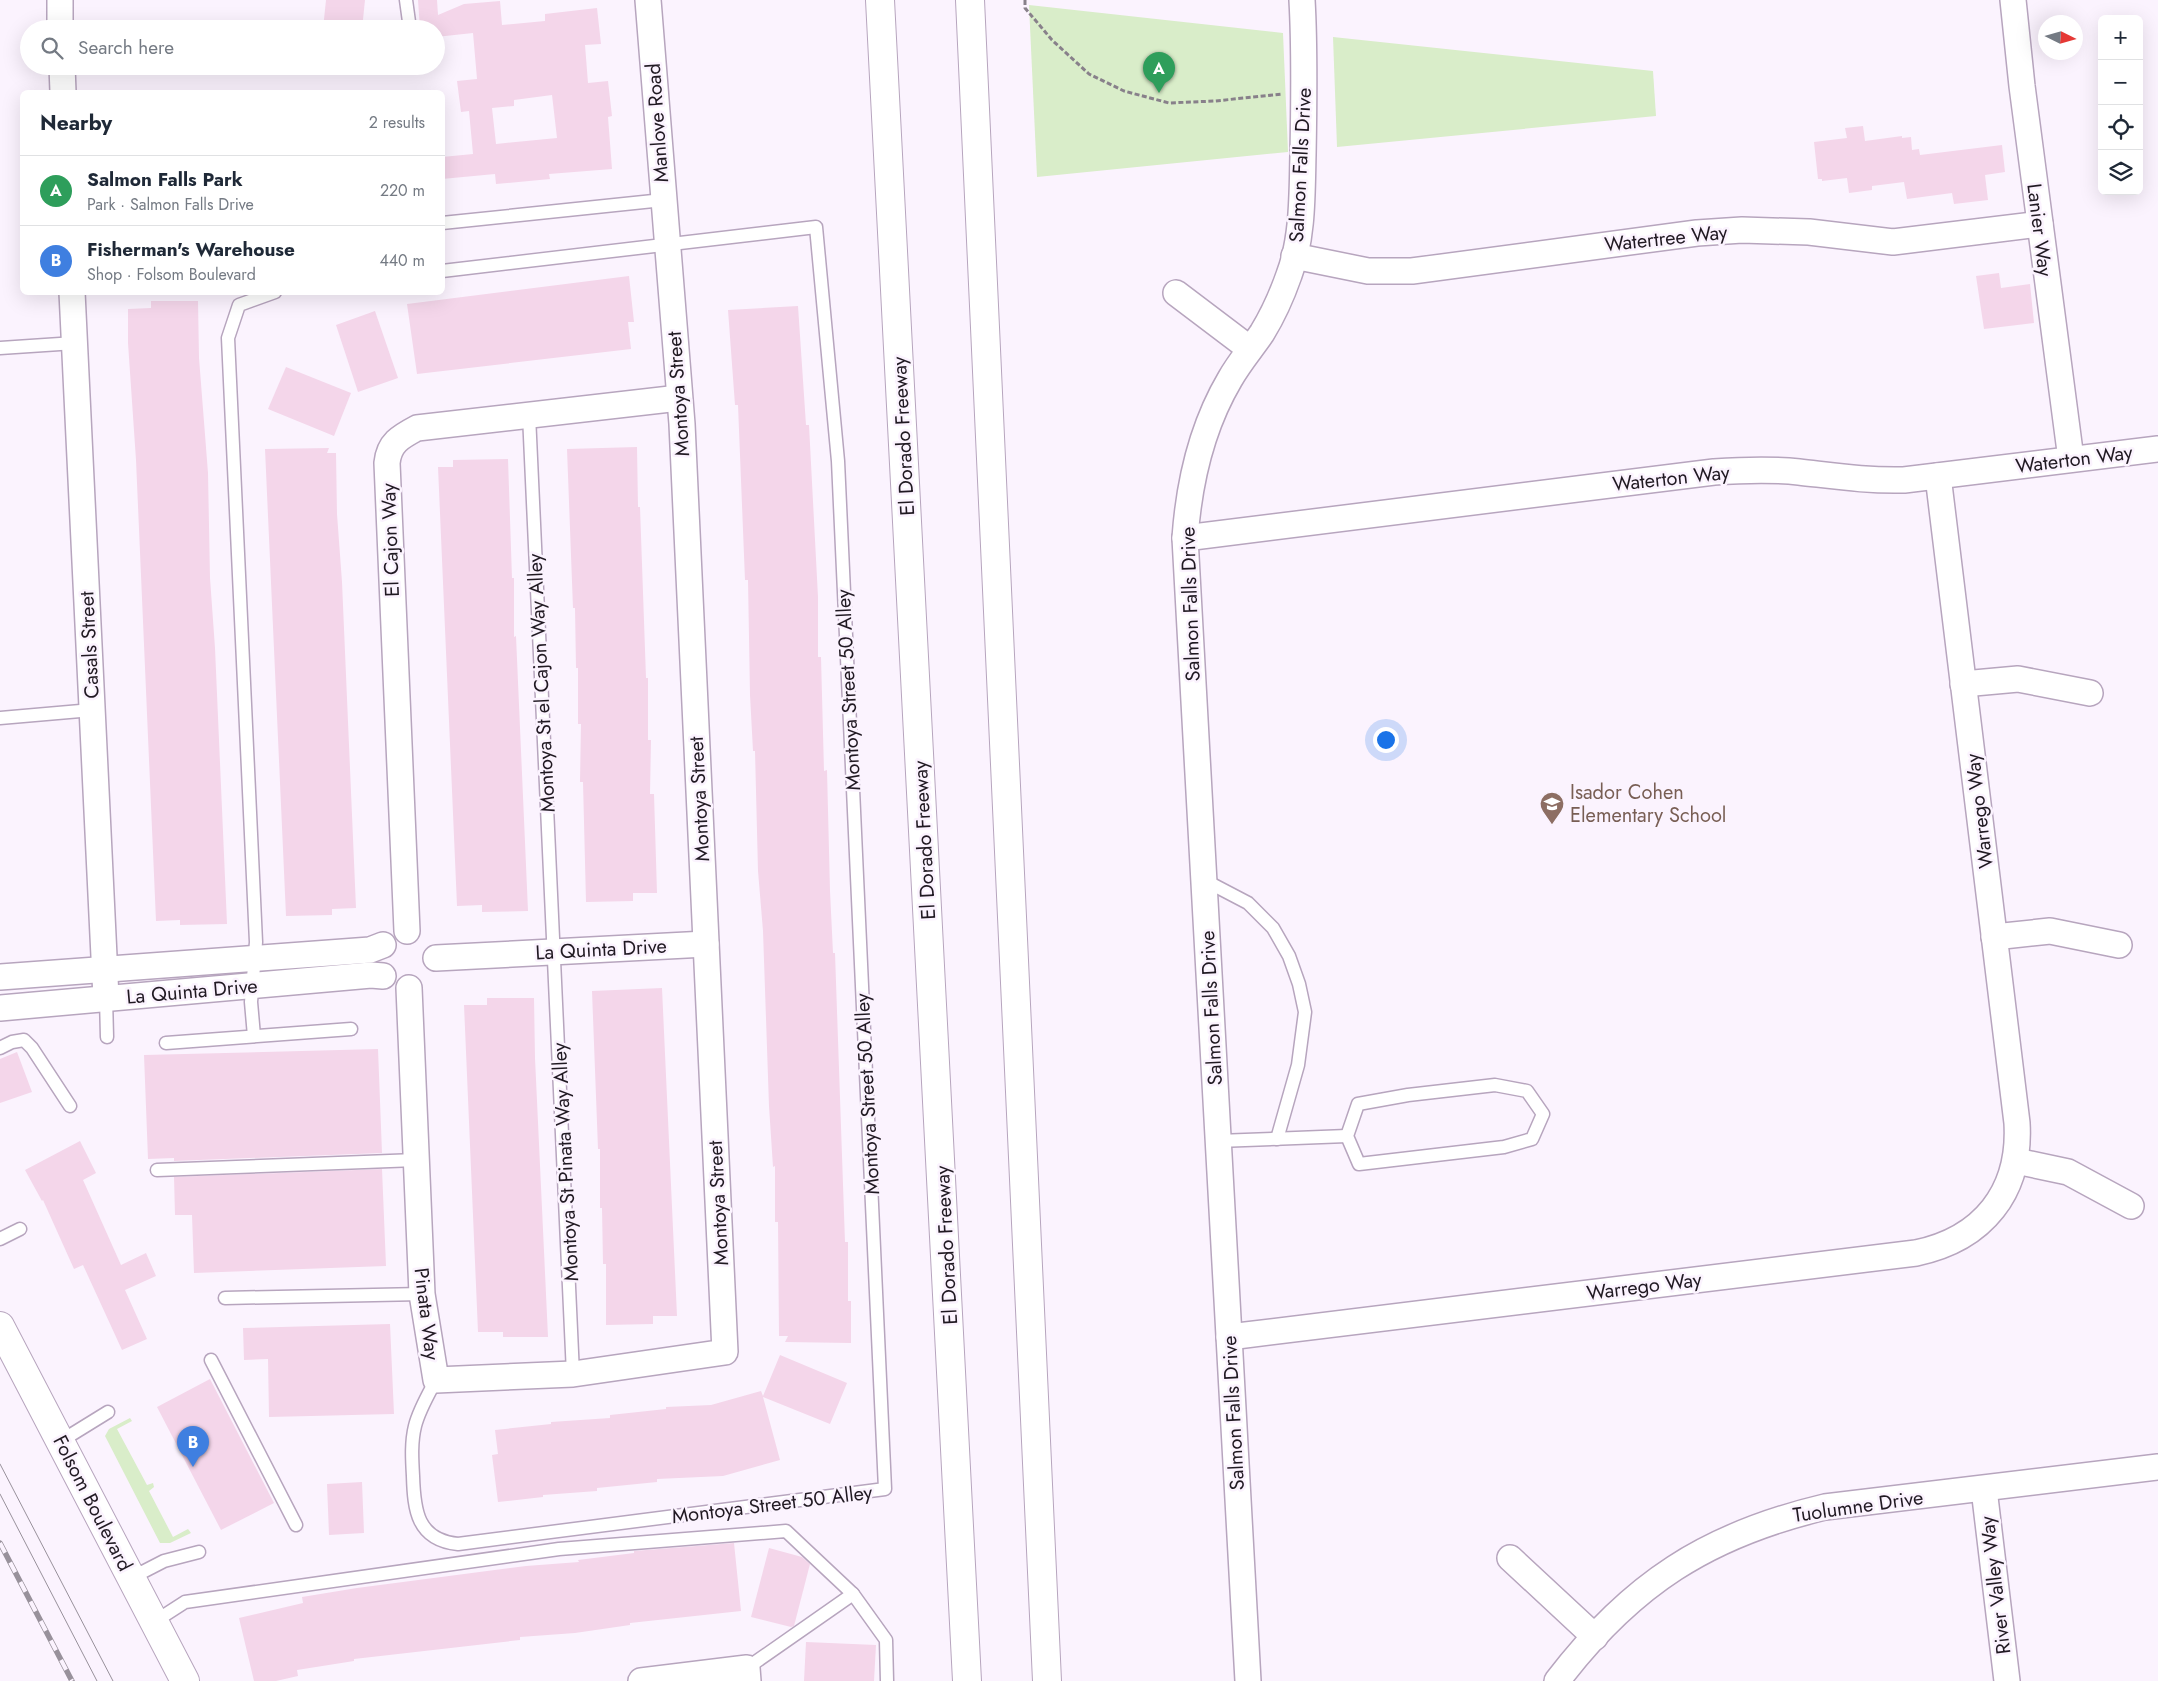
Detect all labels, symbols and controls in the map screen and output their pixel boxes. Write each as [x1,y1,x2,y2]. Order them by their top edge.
north arrow [2038,15,2083,60]
map controls [2098,15,2143,195]
button: + [2098,15,2143,60]
search box [20,20,445,75]
icon: search [38,34,66,62]
text: Search here [78,34,174,61]
pin: A [1143,52,1175,93]
button: − [2098,60,2143,105]
street label: Manlove Road [639,62,676,184]
street label: Salmon Falls Drive [1282,87,1319,243]
button: locate [2098,105,2143,150]
text: Nearby [40,108,112,138]
text: 2 results [369,111,425,134]
button: layers [2098,150,2143,195]
text: Salmon Falls Park [87,166,243,193]
text: A [50,179,62,202]
text: 220 m [380,179,425,202]
street label: Lanier Way [2019,182,2060,278]
text: Park · Salmon Falls Drive [87,193,254,216]
street label: Watertree Way [1603,218,1729,259]
text: Fisherman's Warehouse [87,236,295,263]
text: B [51,249,61,272]
text: 440 m [379,249,425,272]
text: Shop · Folsom Boulevard [87,263,256,286]
street label: Montoya Street [660,330,697,457]
street label: El Dorado Freeway [885,355,922,516]
street label: Waterton Way [2014,438,2134,481]
street label: Waterton Way [1611,458,1731,499]
street label: El Cajon Way [374,483,407,597]
street label: Salmon Falls Drive [1173,526,1208,682]
street label: Montoya St el Cajon Way Alley [520,553,563,813]
street label: Montoya Street 50 Alley [829,588,868,791]
street label: Casals Street [72,590,107,699]
your location [1373,727,1399,753]
street label: Montoya Street [682,736,717,862]
street label: Warrego Way [1958,752,2001,870]
street label: El Dorado Freeway [906,759,943,920]
place label: Isador Cohen Elementary School [1570,778,1726,830]
school or university icon: Isador Cohen Elementary School [1539,791,1565,825]
street label: Salmon Falls Drive [1193,930,1230,1086]
street label: La Quinta Drive [535,932,667,967]
street label: La Quinta Drive [125,971,259,1012]
street label: Montoya Street 50 Alley [848,992,887,1195]
street label: Montoya St Pinata Way Alley [545,1042,586,1282]
street label: Montoya Street [701,1140,736,1266]
street label: El Dorado Freeway [928,1164,965,1325]
street label: Warrego Way [1585,1265,1703,1308]
street label: Pinata Way [406,1266,447,1362]
street label: Salmon Falls Drive [1215,1335,1252,1491]
pin: B [177,1426,209,1467]
street label: Folsom Boulevard [46,1430,139,1576]
street label: Montoya Street 50 Alley [670,1478,874,1531]
street label: Tuolumne Drive [1791,1483,1925,1530]
street label: River Valley Way [1973,1514,2018,1656]

